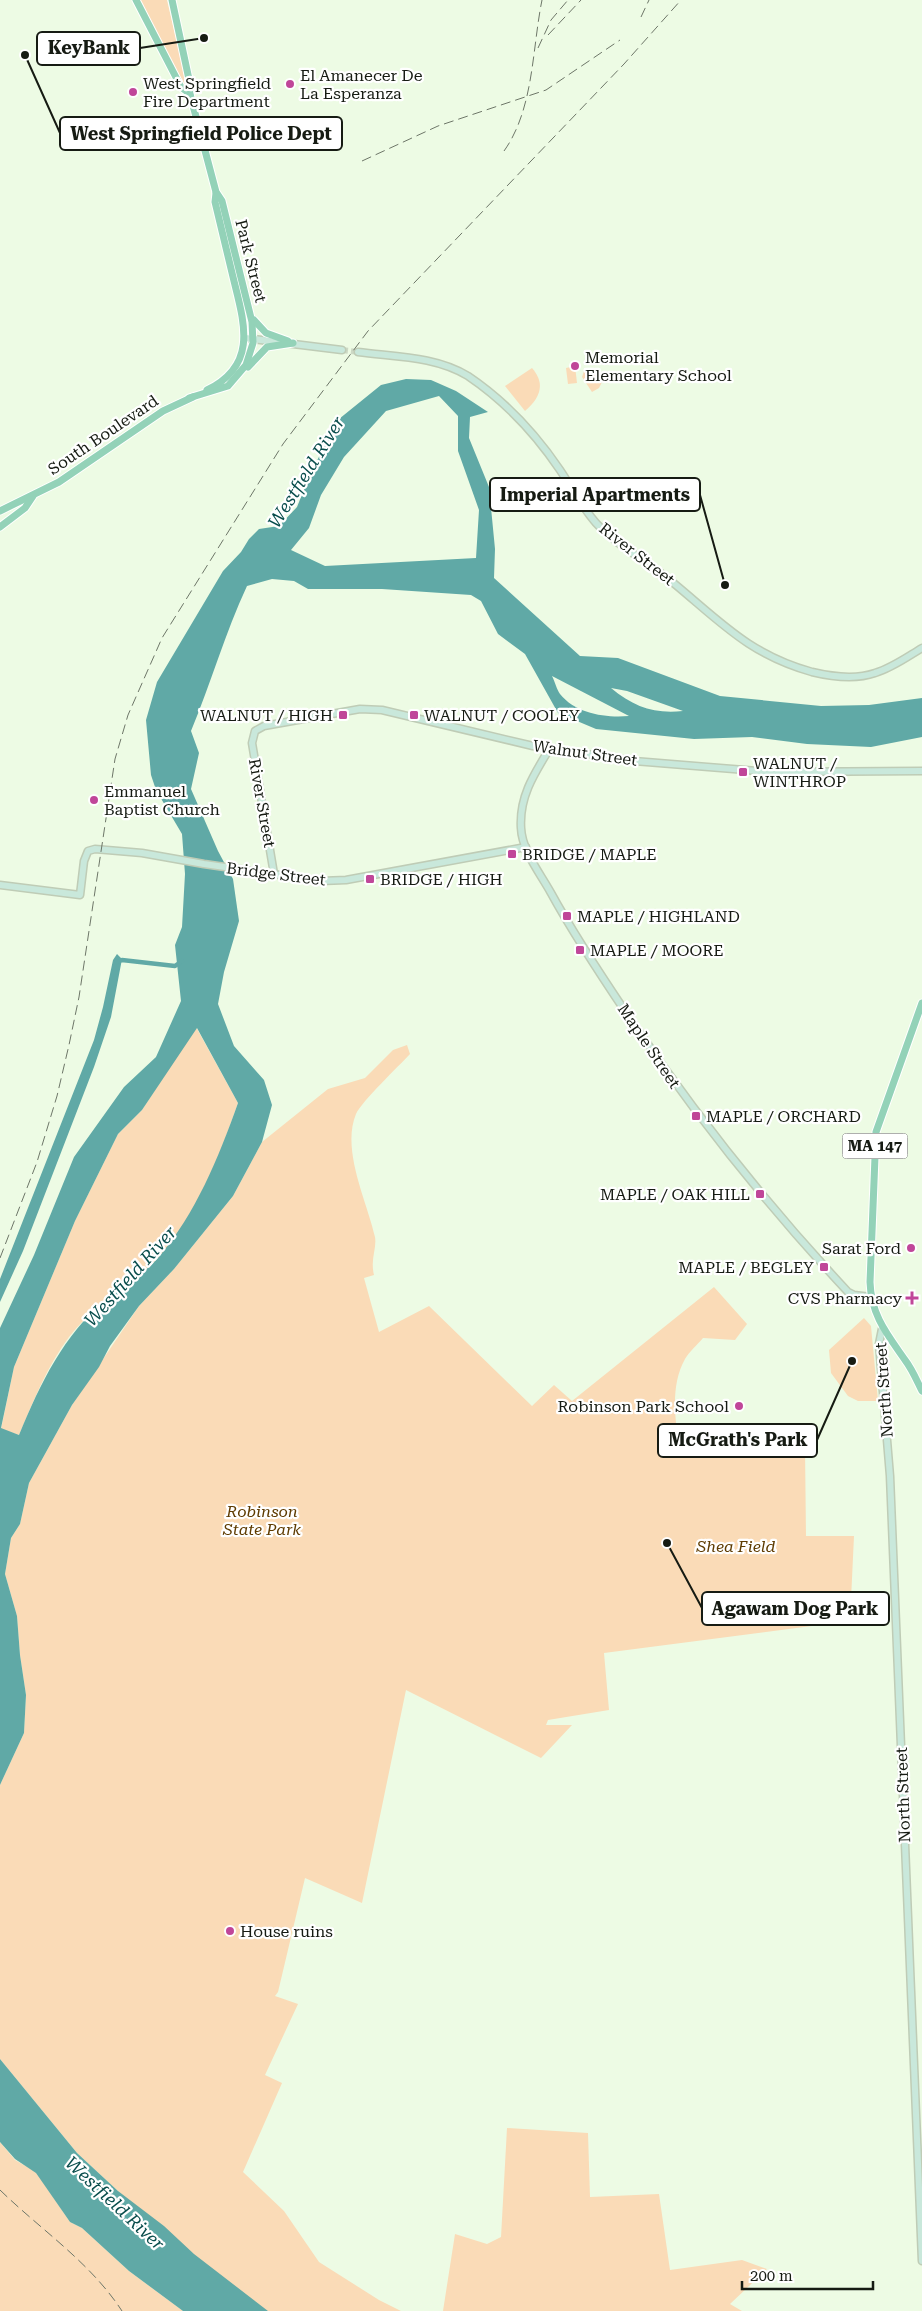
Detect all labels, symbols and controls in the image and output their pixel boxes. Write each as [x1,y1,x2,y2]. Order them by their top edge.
callout: KeyBank [37,32,140,65]
text: KeyBank [48,37,131,58]
place label: El Amanecer De La Esperanza [300,66,423,103]
place label: West Springfield Fire Department [143,74,271,111]
marker: El Amanecer De La Esperanza [284,78,296,90]
marker: West Springfield Fire Department [127,86,139,98]
callout: West Springfield Police Dept [60,117,342,150]
text: West Springfield Police Dept [70,123,332,144]
street label: Park Street [231,217,271,305]
place label: Memorial Elementary School [585,348,732,385]
marker: Memorial Elementary School [569,360,581,372]
street label: South Boulevard [44,391,162,479]
water label: Westfield River [263,412,349,532]
callout: Imperial Apartments [490,478,700,511]
text: Imperial Apartments [500,484,690,505]
street label: River Street [596,519,679,589]
place label: WALNUT / HIGH [200,706,333,725]
place label: WALNUT / COOLEY [424,706,580,725]
marker: WALNUT / HIGH [337,709,349,721]
marker: WALNUT / COOLEY [408,709,420,721]
street label: Walnut Street [532,736,638,770]
place label: WALNUT / WINTHROP [753,754,846,791]
street label: River Street [245,757,279,849]
marker: WALNUT / WINTHROP [737,766,749,778]
place label: Emmanuel Baptist Church [104,782,220,819]
marker: Emmanuel Baptist Church [88,794,100,806]
place label: BRIDGE / MAPLE [522,845,656,864]
marker: BRIDGE / MAPLE [506,848,518,860]
street label: Bridge Street [225,858,327,890]
place label: BRIDGE / HIGH [380,870,503,889]
marker: BRIDGE / HIGH [364,873,376,885]
place label: MAPLE / HIGHLAND [577,907,740,926]
marker: MAPLE / HIGHLAND [561,910,573,922]
place label: MAPLE / MOORE [590,941,724,960]
marker: MAPLE / MOORE [574,944,586,956]
street label: Maple Street [614,1000,684,1092]
place label: MAPLE / ORCHARD [706,1107,861,1126]
marker: MAPLE / ORCHARD [690,1110,702,1122]
road number: MA 147 [842,1134,908,1158]
place label: MAPLE / OAK HILL [600,1185,750,1204]
marker: MAPLE / OAK HILL [754,1188,766,1200]
water label: Westfield River [80,1221,181,1330]
place label: Sarat Ford [822,1239,901,1258]
marker: Sarat Ford [905,1242,917,1254]
place label: MAPLE / BEGLEY [678,1258,814,1277]
marker: MAPLE / BEGLEY [818,1261,830,1273]
place label: CVS Pharmacy [788,1289,903,1308]
marker: CVS Pharmacy [906,1292,918,1304]
street label: North Street [871,1342,897,1438]
place label: Robinson Park School [557,1397,729,1416]
marker: Robinson Park School [733,1400,745,1412]
callout: McGrath's Park [658,1424,817,1457]
text: McGrath's Park [668,1429,808,1450]
park label: Robinson State Park [222,1502,301,1539]
park label: Shea Field [695,1537,776,1556]
callout: Agawam Dog Park [702,1592,889,1625]
text: Agawam Dog Park [712,1598,879,1619]
street label: North Street [892,1747,914,1843]
place label: House ruins [240,1922,333,1941]
marker: House ruins [224,1925,236,1937]
water label: Westfield River [61,2152,169,2254]
scale bar [742,2258,873,2290]
text: 200 m [750,2267,793,2285]

